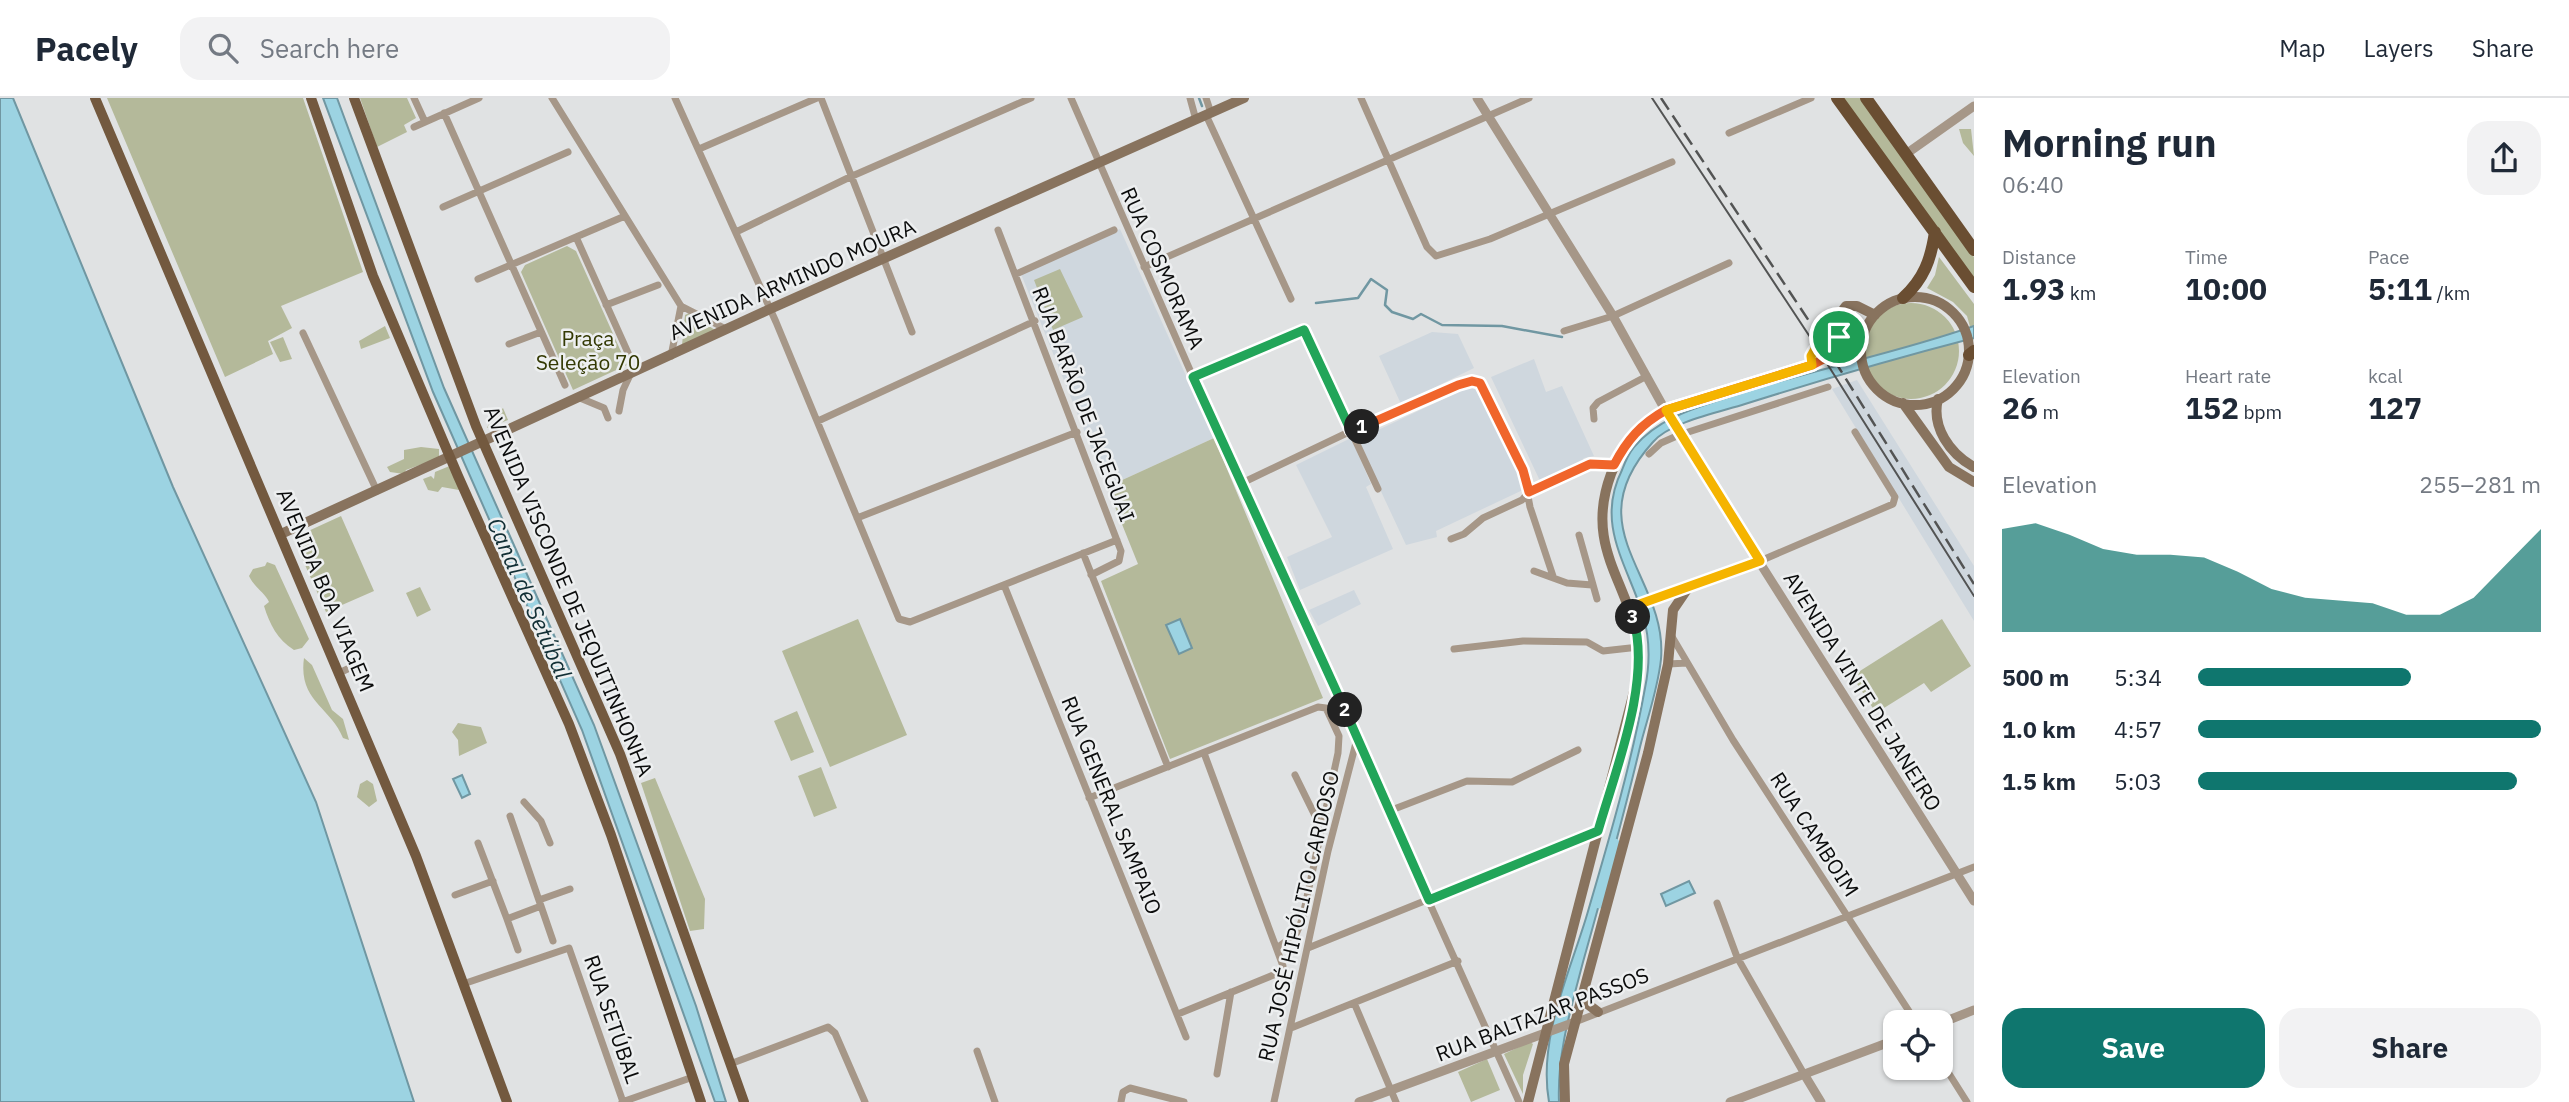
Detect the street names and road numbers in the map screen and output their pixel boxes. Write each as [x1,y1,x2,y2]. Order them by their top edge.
street label: RUA COSMORAMA [1115,182,1211,354]
street label: AVENIDA ARMINDO MOURA [664,212,920,346]
street label: RUA BARÃO DE JACEGUAI [1026,282,1142,526]
street label: AVENIDA VISCONDE DE JEQUITINHONHA [478,401,660,781]
street label: AVENIDA BOA VIAGEM [271,484,381,696]
street label: AVENIDA VINTE DE JANEIRO [1778,566,1948,816]
street label: RUA GENERAL SAMPAIO [1055,692,1169,918]
street label: RUA CAMBOIM [1764,766,1866,902]
street label: RUA JOSÉ HIPÓLITO CARDOSO [1251,768,1345,1064]
street label: RUA SETÚBAL [578,951,648,1087]
street label: RUA BALTAZAR PASSOS [1431,960,1653,1068]

